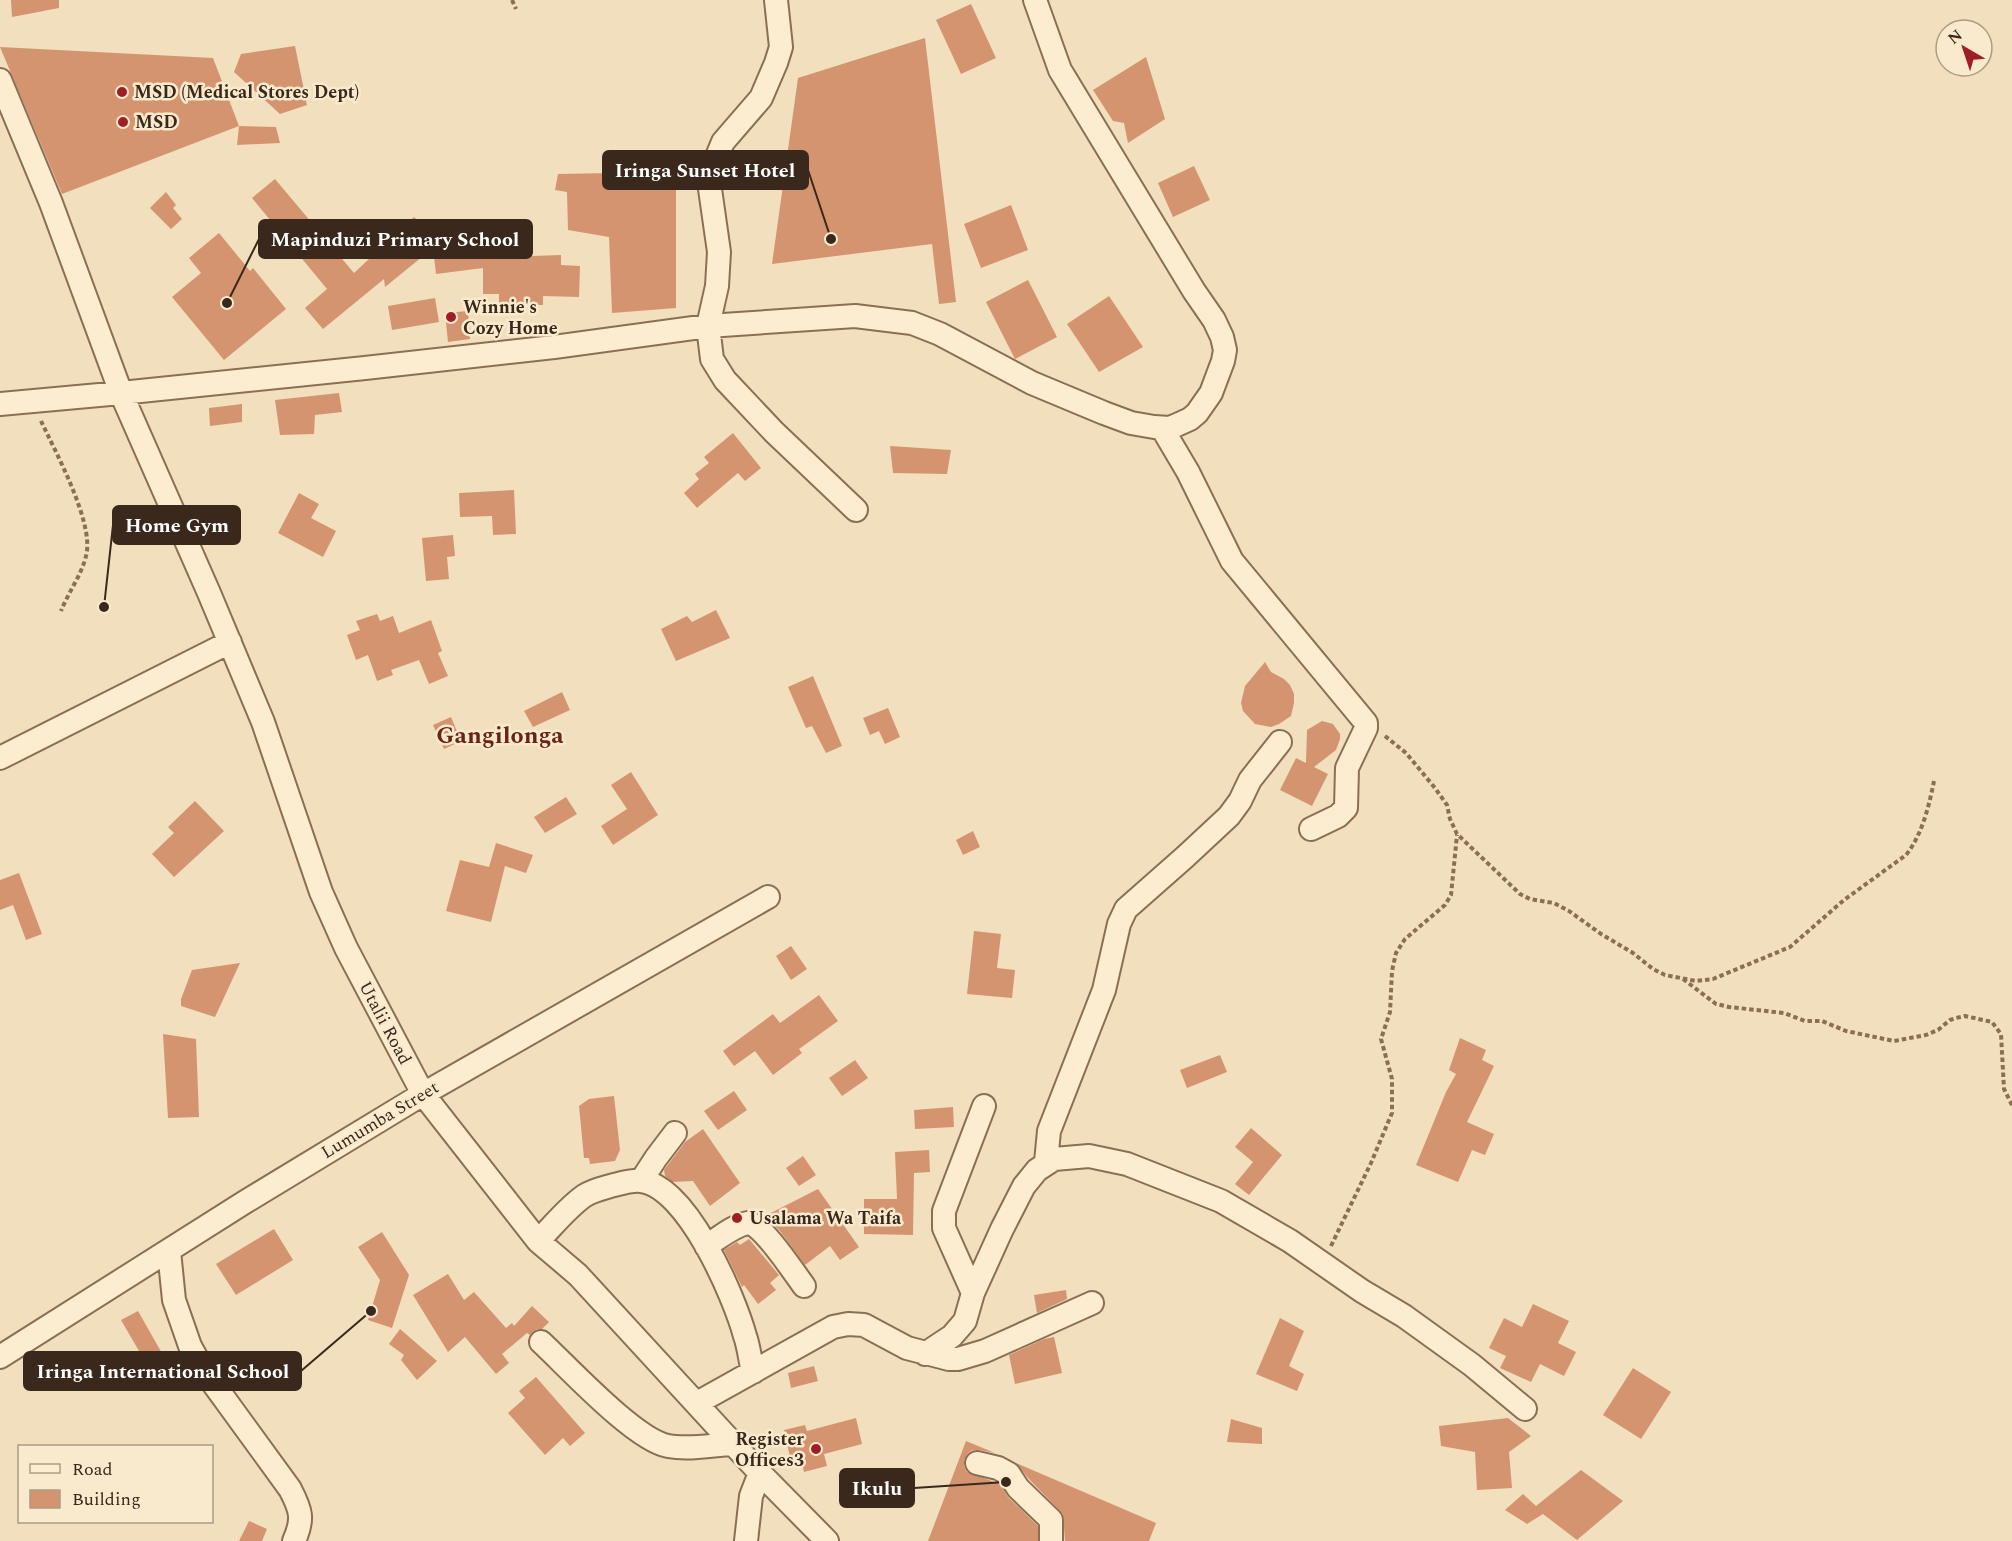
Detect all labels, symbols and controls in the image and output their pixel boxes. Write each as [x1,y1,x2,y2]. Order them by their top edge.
north arrow [1934,18,1994,78]
text: N [1943,24,1968,51]
place label: MSD (Medical Stores Dept) [134,79,359,106]
marker: MSD (Medical Stores Dept) [115,85,129,99]
place label: MSD [135,109,178,136]
marker: MSD [116,115,130,129]
callout: Iringa Sunset Hotel [603,151,808,189]
text: Iringa Sunset Hotel [615,156,795,186]
callout: Mapinduzi Primary School [259,220,532,258]
text: Mapinduzi Primary School [271,225,519,255]
place label: Winnie's Cozy Home [463,294,558,342]
marker: Winnie's Cozy Home [444,310,458,324]
callout: Home Gym [113,506,240,544]
text: Home Gym [125,511,229,541]
district label: Gangilonga [436,718,564,754]
street label: Utalii Road [352,976,418,1070]
street label: Lumumba Street [316,1074,444,1166]
place label: Usalama Wa Taifa [749,1205,902,1232]
marker: Usalama Wa Taifa [730,1211,744,1225]
callout: Iringa International School [24,1352,301,1390]
text: Iringa International School [37,1357,289,1387]
place label: Register Offices3 [735,1426,804,1474]
marker: Register Offices3 [809,1442,823,1456]
legend [18,1445,213,1523]
text: Road [72,1456,113,1483]
callout: Ikulu [840,1469,914,1507]
text: Ikulu [852,1474,902,1504]
text: Building [72,1486,141,1513]

